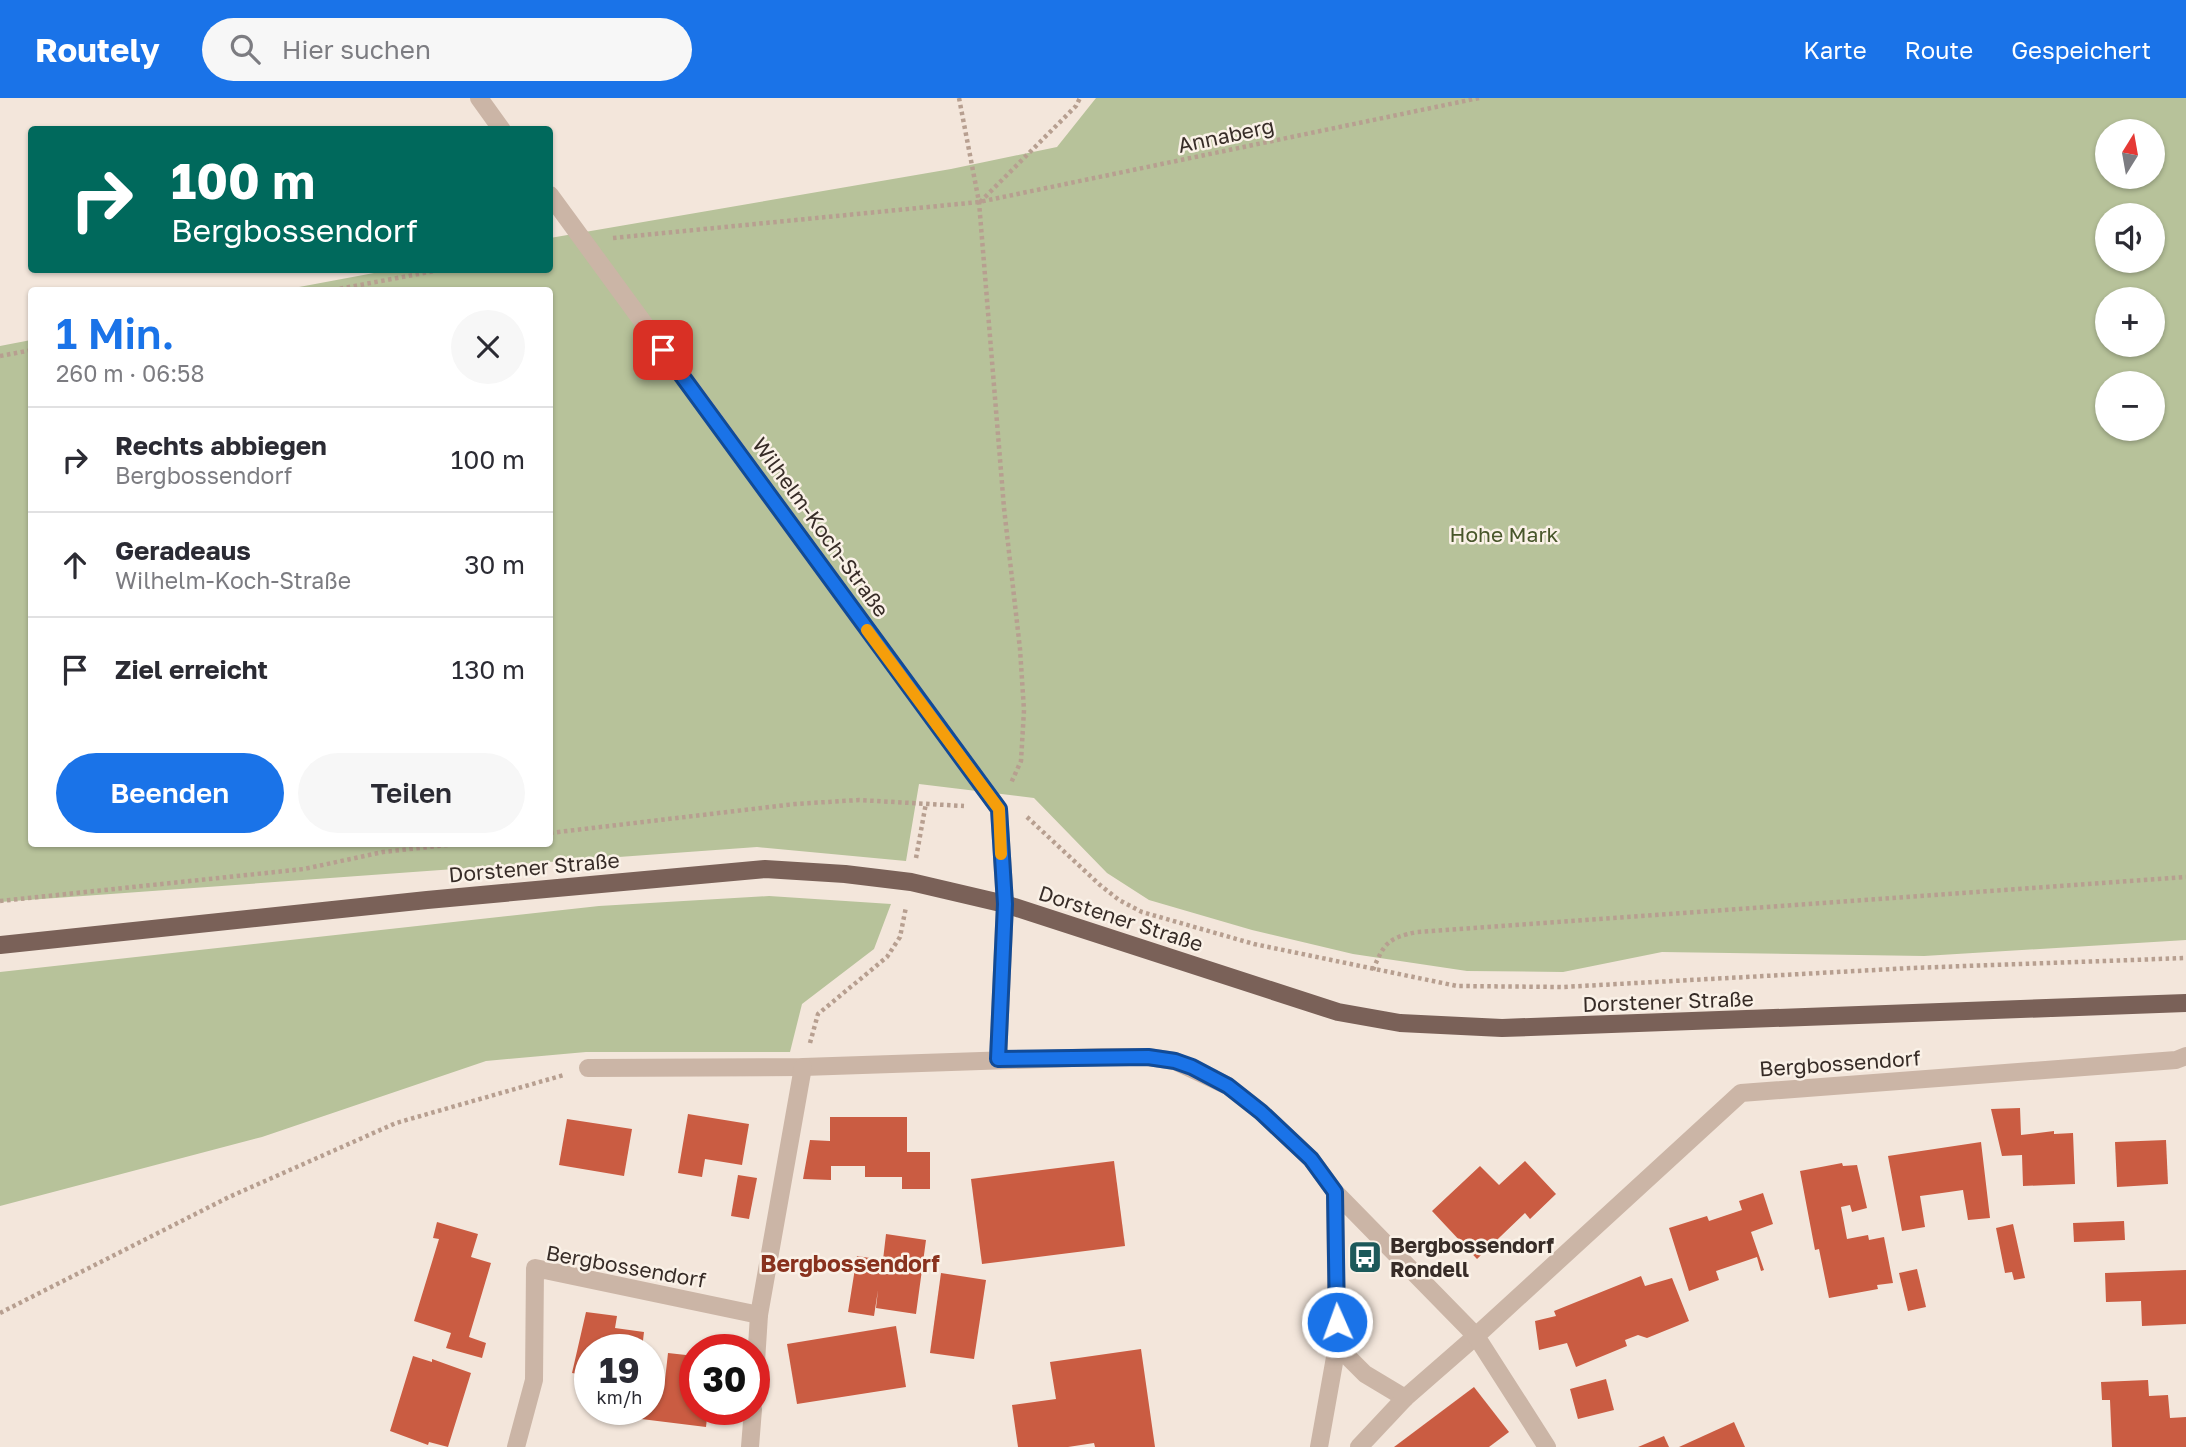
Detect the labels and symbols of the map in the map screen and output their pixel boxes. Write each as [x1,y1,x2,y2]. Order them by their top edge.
street label: Annaberg [1175,112,1277,158]
north arrow [2095,119,2165,189]
pin [633,320,693,380]
street label: Wilhelm-Koch-Straße [747,432,895,622]
park label: Hohe Mark [1450,521,1559,547]
street label: Dorstener Straße [448,847,620,887]
street label: Dorstener Straße [1035,879,1207,957]
street label: Dorstener Straße [1582,985,1754,1017]
street label: Bergbossendorf [1758,1044,1922,1082]
place label: Bergbossendorf Rondell [1390,1232,1554,1282]
bus stop icon: Bergbossendorf Rondell [1346,1238,1384,1276]
street label: Bergbossendorf [544,1239,708,1293]
district label: Bergbossendorf [760,1249,940,1277]
position arrow [1300,1285,1374,1359]
speed limit sign: 30 [679,1334,770,1425]

